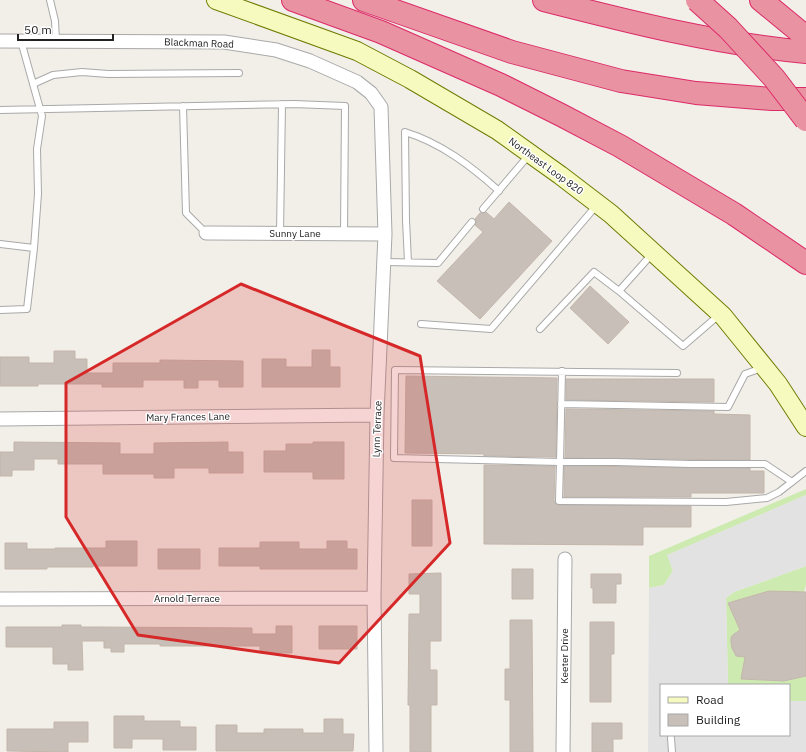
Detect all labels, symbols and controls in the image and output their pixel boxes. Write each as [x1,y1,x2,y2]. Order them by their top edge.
scale bar [18,16,113,42]
text: 50 m [24,22,52,37]
street label: Blackman Road [164,35,234,51]
street label: Northeast Loop 820 [506,134,586,198]
street label: Sunny Lane [269,227,321,240]
street label: Lynn Terrace [370,400,385,458]
street label: Mary Frances Lane [146,410,231,424]
street label: Arnold Terrace [154,592,220,605]
street label: Keeter Drive [558,628,571,684]
legend [660,684,790,736]
text: Road [696,692,724,707]
text: Building [696,712,741,727]

